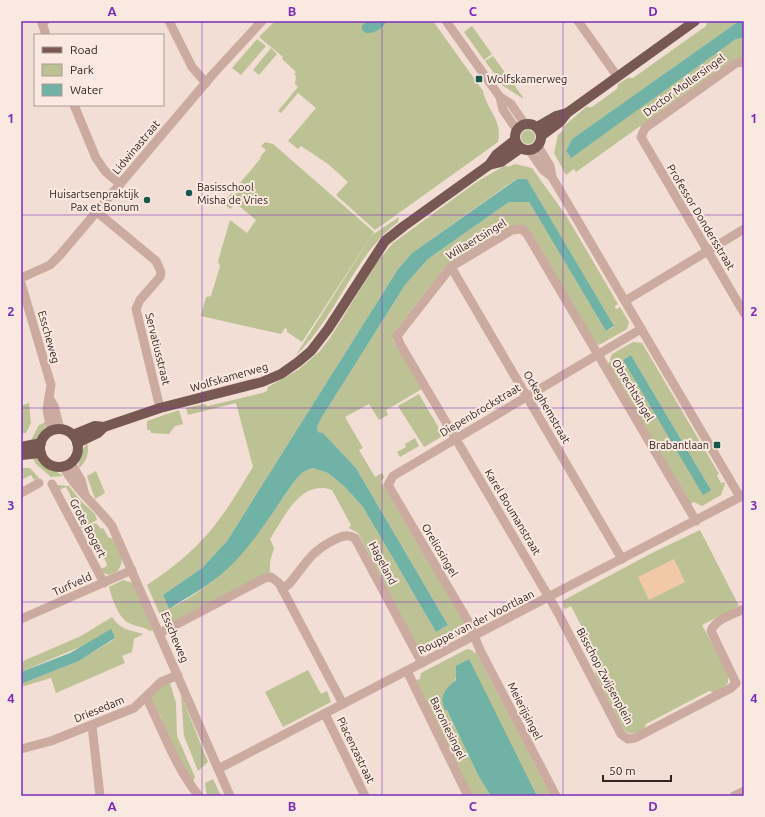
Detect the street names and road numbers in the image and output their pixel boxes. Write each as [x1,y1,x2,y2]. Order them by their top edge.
street label: Doctor Mollersingel [641,51,727,119]
street label: Lidwinastraat [110,117,162,176]
street label: Professor Dondersstraat [665,162,738,272]
street label: Willaertsingel [444,216,508,262]
street label: Esscheweg [36,309,62,365]
street label: Servatiusstraat [143,312,173,387]
street label: Obrechtsingel [610,357,656,423]
street label: Wolfskamerweg [189,360,269,394]
street label: Ockeghemstraat [521,368,573,446]
street label: Diepenbrockstraat [438,381,523,439]
street label: Karel Boumanstraat [483,467,544,558]
street label: Grote Bogert [67,496,109,560]
street label: Oreliosingel [419,521,461,579]
street label: Hageland [367,539,399,587]
street label: Turfveld [51,570,93,598]
street label: Rouppe van der Voortlaan [416,587,536,657]
street label: Esscheweg [159,610,191,664]
street label: Bisschop Zwijsenplein [574,626,636,726]
street label: Meierijsingel [505,680,545,742]
street label: Driesedam [72,693,126,725]
street label: Baroniesingel [428,695,468,761]
street label: Piacenzastraat [335,715,377,786]

